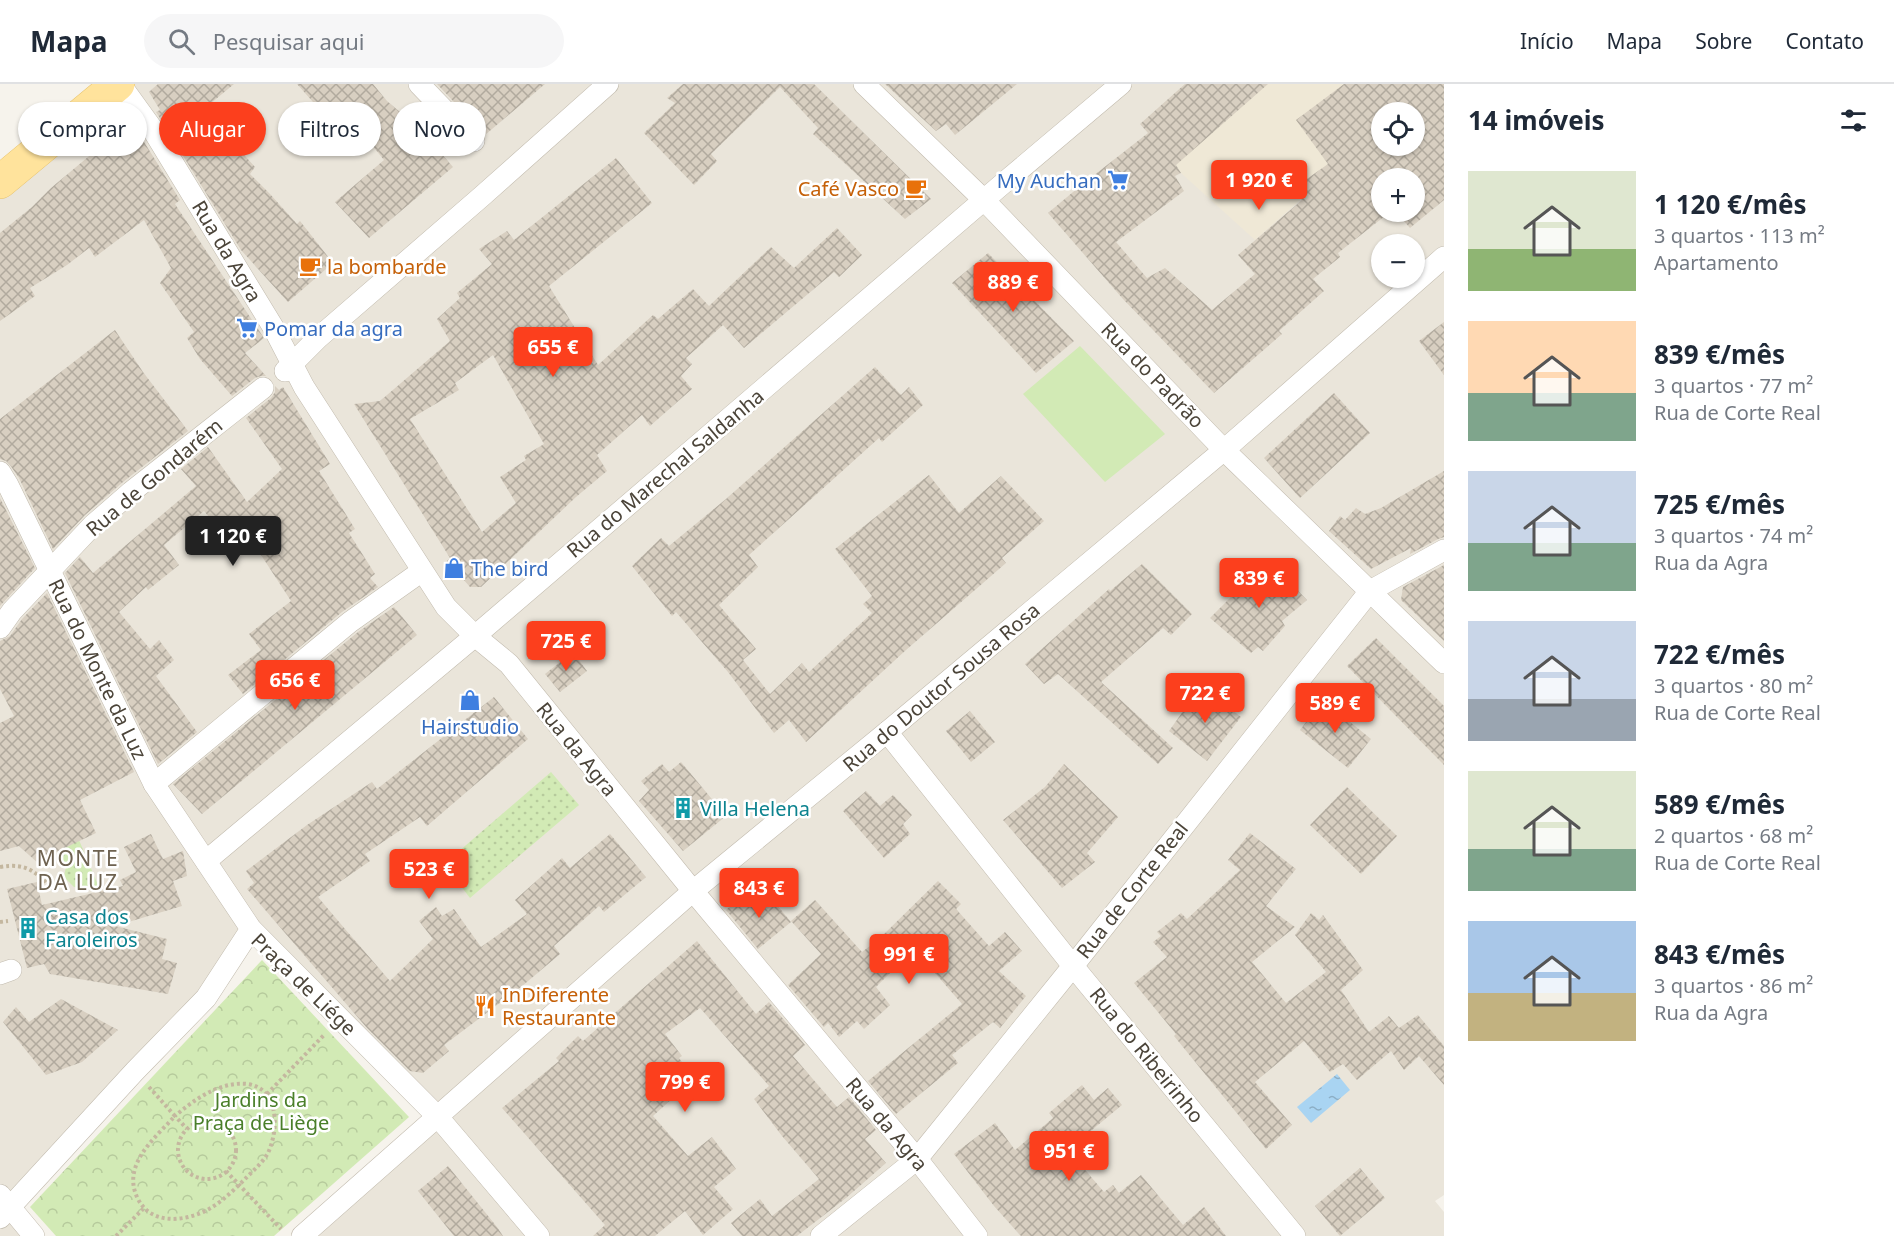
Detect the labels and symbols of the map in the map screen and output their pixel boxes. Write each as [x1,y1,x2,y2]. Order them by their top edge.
pin: 1 920 € [1204,160,1314,211]
place label: My Auchan [997,167,1101,194]
supermarket icon: My Auchan [1106,168,1130,192]
place label: Café Vasco [798,175,899,202]
cafe icon: Café Vasco [904,176,928,200]
street label: Rua da Agra [186,195,268,307]
place label: la bombarde [327,253,447,280]
cafe icon: la bombarde [298,254,322,278]
pin: 889 € [971,262,1055,313]
place label: Pomar da agra [264,315,403,342]
supermarket icon: Pomar da agra [235,316,259,340]
street label: Rua do Padrão [1095,316,1211,434]
pin: 655 € [511,327,595,378]
street label: Rua do Marechal Saldanha [561,382,769,564]
street label: Rua de Gondarém [80,412,228,542]
pin: 1 120 € [178,516,288,567]
place label: The bird [471,555,549,582]
shop icon: The bird [442,556,466,580]
pin: 839 € [1217,558,1301,609]
street label: Rua do Monte da Luz [42,574,154,764]
street label: Rua do Doutor Sousa Rosa [837,596,1045,778]
pin: 725 € [524,621,608,672]
pin: 656 € [253,660,337,711]
pin: 722 € [1163,673,1247,724]
pin: 589 € [1293,683,1377,734]
shop icon: Hairstudio [458,688,482,712]
street label: Rua da Agra [531,696,623,802]
place label: Hairstudio [421,713,519,740]
place label: Villa Helena [700,795,810,822]
building icon: Villa Helena [671,796,695,820]
street label: Rua de Corte Real [1070,816,1194,964]
district label: MONTE DA LUZ [37,844,119,896]
pin: 523 € [387,849,471,900]
pin: 843 € [717,868,801,919]
place label: Casa dos Faroleiros [45,903,138,953]
building icon: Casa dos Faroleiros [16,916,40,940]
street label: Praça de Liége [246,927,362,1041]
pin: 991 € [867,934,951,985]
place label: InDiferente Restaurante [502,981,616,1031]
street label: Rua do Ribeirinho [1084,981,1210,1129]
restaurant icon: InDiferente Restaurante [473,994,497,1018]
pin: 799 € [643,1062,727,1113]
street label: Rua da Agra [840,1072,934,1176]
park label: Jardins da Praça de Liège [193,1086,329,1136]
pin: 951 € [1027,1131,1111,1182]

